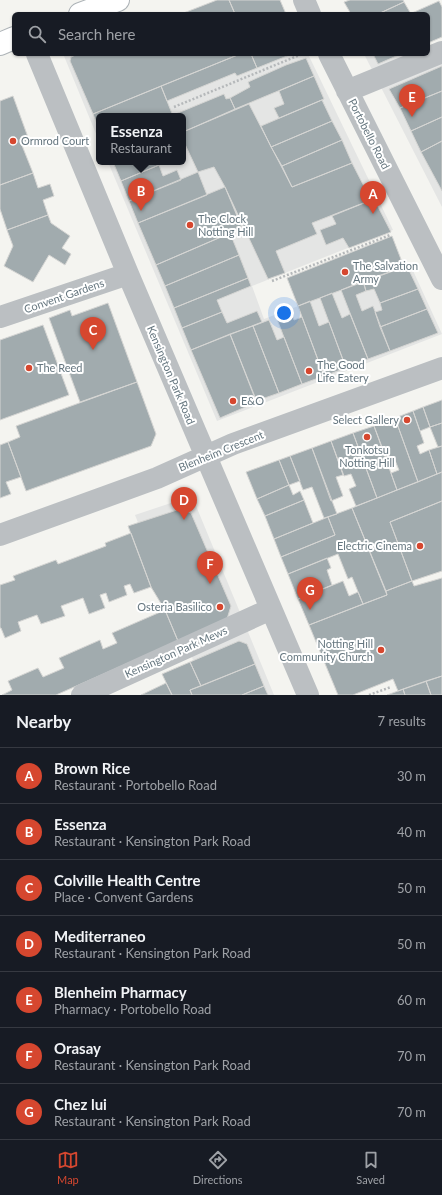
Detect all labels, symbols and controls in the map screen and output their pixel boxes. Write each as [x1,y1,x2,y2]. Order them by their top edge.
search box [12,12,430,56]
icon: search [26,23,48,45]
text: Search here [58,25,135,43]
pin: E [399,84,425,117]
street label: Portobello Road [346,96,393,171]
popup [96,113,186,165]
text: Essenza [110,122,163,140]
place label: Ormrod Court [21,134,89,147]
marker: Ormrod Court [8,136,18,146]
text: Restaurant [110,140,172,156]
pin: B [128,178,154,211]
pin: A [360,181,386,214]
place label: The Clock Notting Hill [198,212,253,238]
marker: The Clock Notting Hill [185,220,195,230]
place label: The Salvation Army [353,259,418,285]
marker: The Salvation Army [340,267,350,277]
street label: Convent Gardens [22,276,106,315]
your location [274,303,294,323]
pin: C [80,317,106,350]
street label: Kensington Park Road [145,324,198,426]
place label: The Good Life Eatery [317,358,369,384]
place label: The Reed [37,361,82,374]
marker: The Reed [24,363,34,373]
marker: The Good Life Eatery [304,366,314,376]
place label: E&O [241,394,264,407]
marker: E&O [228,396,238,406]
place label: Select Gallery [333,413,399,426]
marker: Select Gallery [402,415,412,425]
street label: Blenheim Crescent [176,428,265,474]
marker: Tonkotsu Notting Hill [362,432,372,442]
place label: Tonkotsu Notting Hill [339,443,395,469]
pin: D [171,487,197,520]
place label: Electric Cinema [337,539,412,552]
marker: Electric Cinema [415,541,425,551]
pin: F [197,551,223,584]
pin: G [297,577,323,610]
place label: Osteria Basilico [137,600,212,613]
marker: Osteria Basilico [215,602,225,612]
street label: Kensington Park Mews [123,623,229,680]
place label: Notting Hill Community Church [280,637,373,663]
marker: Notting Hill Community Church [376,645,386,655]
text: Nearby [16,711,71,732]
text: 7 results [378,713,426,729]
text: Brown Rice [54,759,130,777]
text: A [24,768,34,784]
text: 30 m [397,768,426,784]
text: Restaurant · Portobello Road [54,777,217,793]
text: Essenza [54,815,107,833]
text: B [25,824,33,840]
text: 40 m [397,824,426,840]
text: Restaurant · Kensington Park Road [54,833,251,849]
text: Colville Health Centre [54,871,200,889]
text: C [25,880,33,896]
text: 50 m [397,880,426,896]
text: Place · Convent Gardens [54,889,193,905]
text: Mediterraneo [54,927,146,945]
text: D [24,936,34,952]
text: 50 m [397,936,426,952]
text: Restaurant · Kensington Park Road [54,945,251,961]
text: Blenheim Pharmacy [54,983,187,1001]
text: E [25,992,33,1008]
text: 60 m [397,992,426,1008]
text: Pharmacy · Portobello Road [54,1001,211,1017]
text: Orasay [54,1039,101,1057]
text: F [25,1048,33,1064]
text: 70 m [397,1048,426,1064]
text: Restaurant · Kensington Park Road [54,1057,251,1073]
text: Chez lui [54,1095,107,1113]
text: G [24,1104,34,1120]
text: 70 m [397,1104,426,1120]
text: Restaurant · Kensington Park Road [54,1113,251,1129]
tab: Map [57,1149,79,1186]
tab: Directions [193,1149,242,1186]
tab: Saved [356,1149,385,1186]

